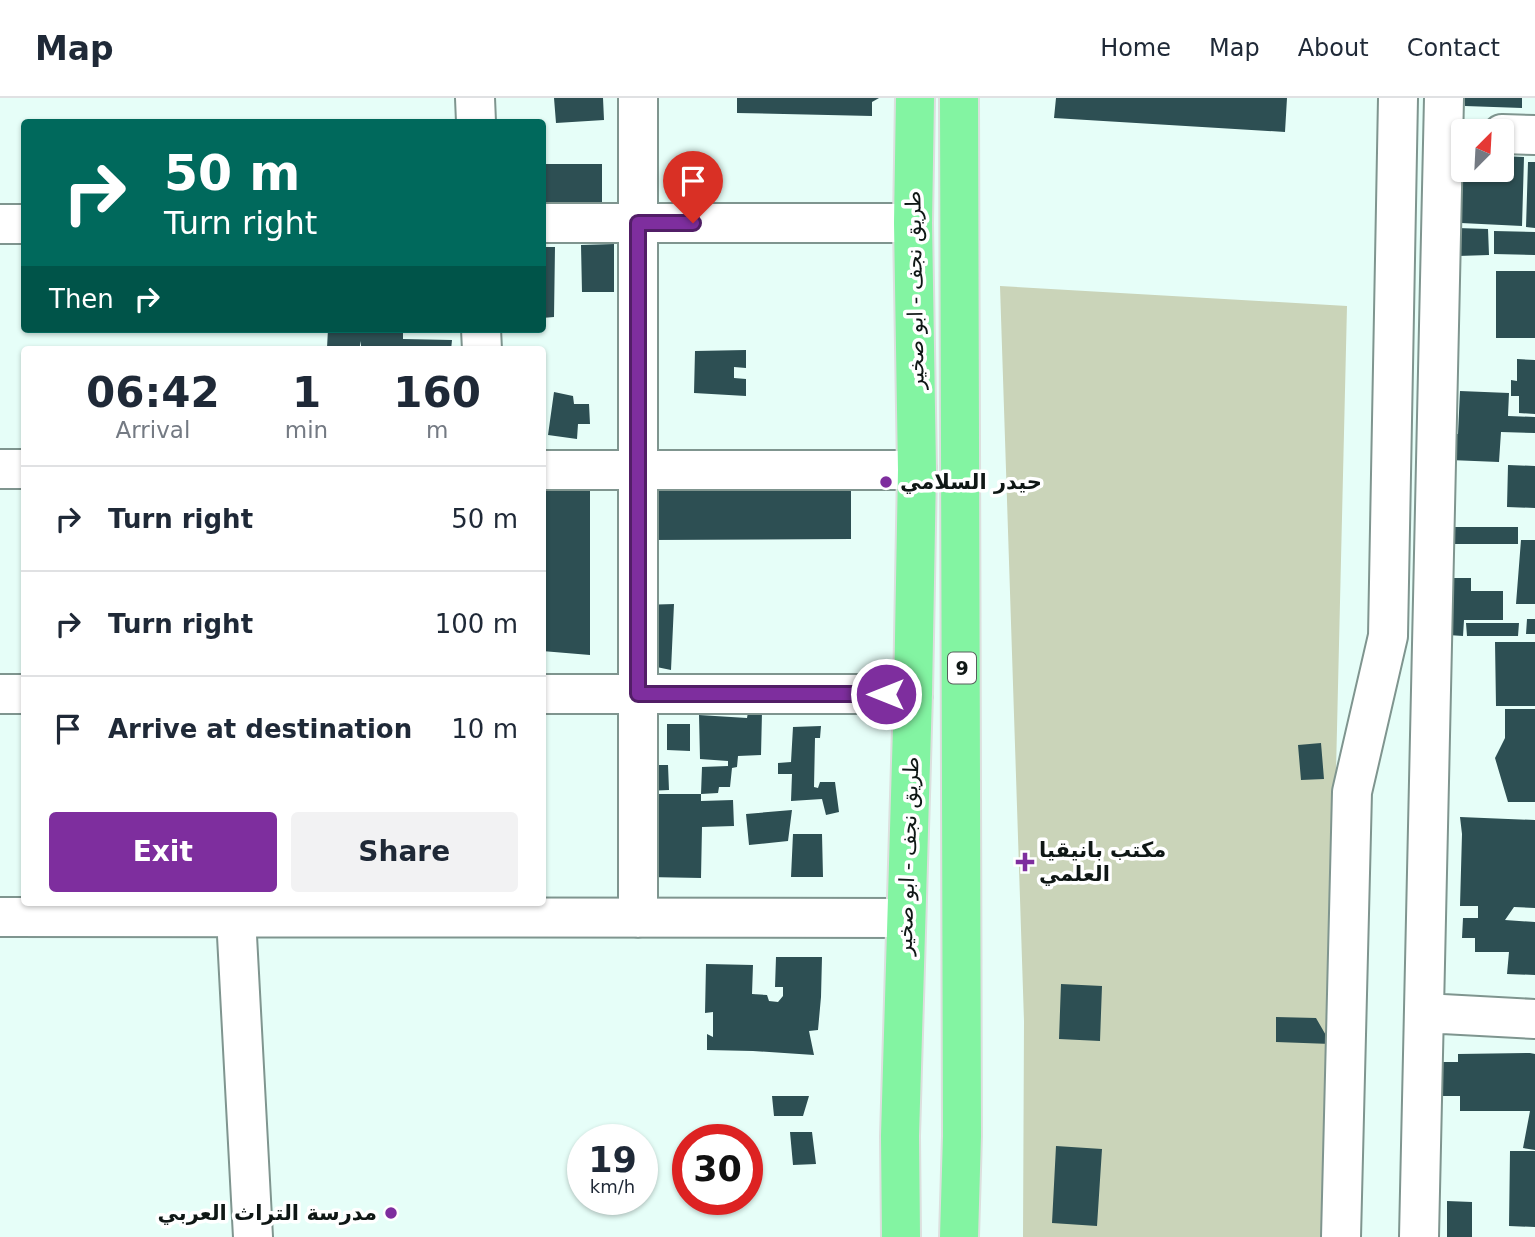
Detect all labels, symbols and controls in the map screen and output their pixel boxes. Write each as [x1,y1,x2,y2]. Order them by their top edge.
text: Map [35,29,114,68]
text: Home [1100,34,1171,62]
text: Map [1209,34,1260,62]
text: About [1298,34,1369,62]
text: Contact [1407,34,1500,62]
north arrow [1451,119,1514,182]
map controls [1451,119,1514,182]
text: 50 m [164,145,300,202]
icon: right [49,147,140,238]
pin [663,151,723,223]
icon: arrive [674,162,712,200]
street label: طريق نجف - ابو صخير [901,190,929,391]
text: Turn right [164,204,317,242]
icon: right [128,280,166,318]
text: Then [49,284,114,314]
text: 06:42 [86,368,220,417]
text: 1 [292,368,321,417]
text: 160 [393,368,481,417]
text: Arrival [116,417,190,443]
text: min [285,417,328,443]
text: m [426,417,448,443]
place label: حيدر السلامي [900,470,1042,494]
marker: حيدر السلامي [878,474,894,490]
icon: right [49,500,87,538]
text: Turn right [108,504,253,534]
text: 50 m [451,504,518,534]
icon: right [49,605,87,643]
text: Turn right [108,609,253,639]
text: 100 m [435,609,518,639]
road number: 9 [948,652,976,684]
position arrow [849,657,923,731]
icon: arrive [49,710,87,748]
text: Arrive at destination [108,714,412,744]
text: 10 m [451,714,518,744]
street label: طريق نجف - ابو صخير [893,756,923,957]
button: Exit [49,812,277,892]
button: Share [291,812,518,892]
place label: مكتب بانيقيا العلمي [1039,838,1166,886]
marker: مكتب بانيقيا العلمي [1017,854,1033,870]
speed limit sign: 30 [672,1124,763,1215]
text: 19 [588,1140,637,1180]
text: km/h [590,1176,635,1197]
place label: مدرسة التراث العربي [158,1201,377,1225]
marker: مدرسة التراث العربي [383,1205,399,1221]

